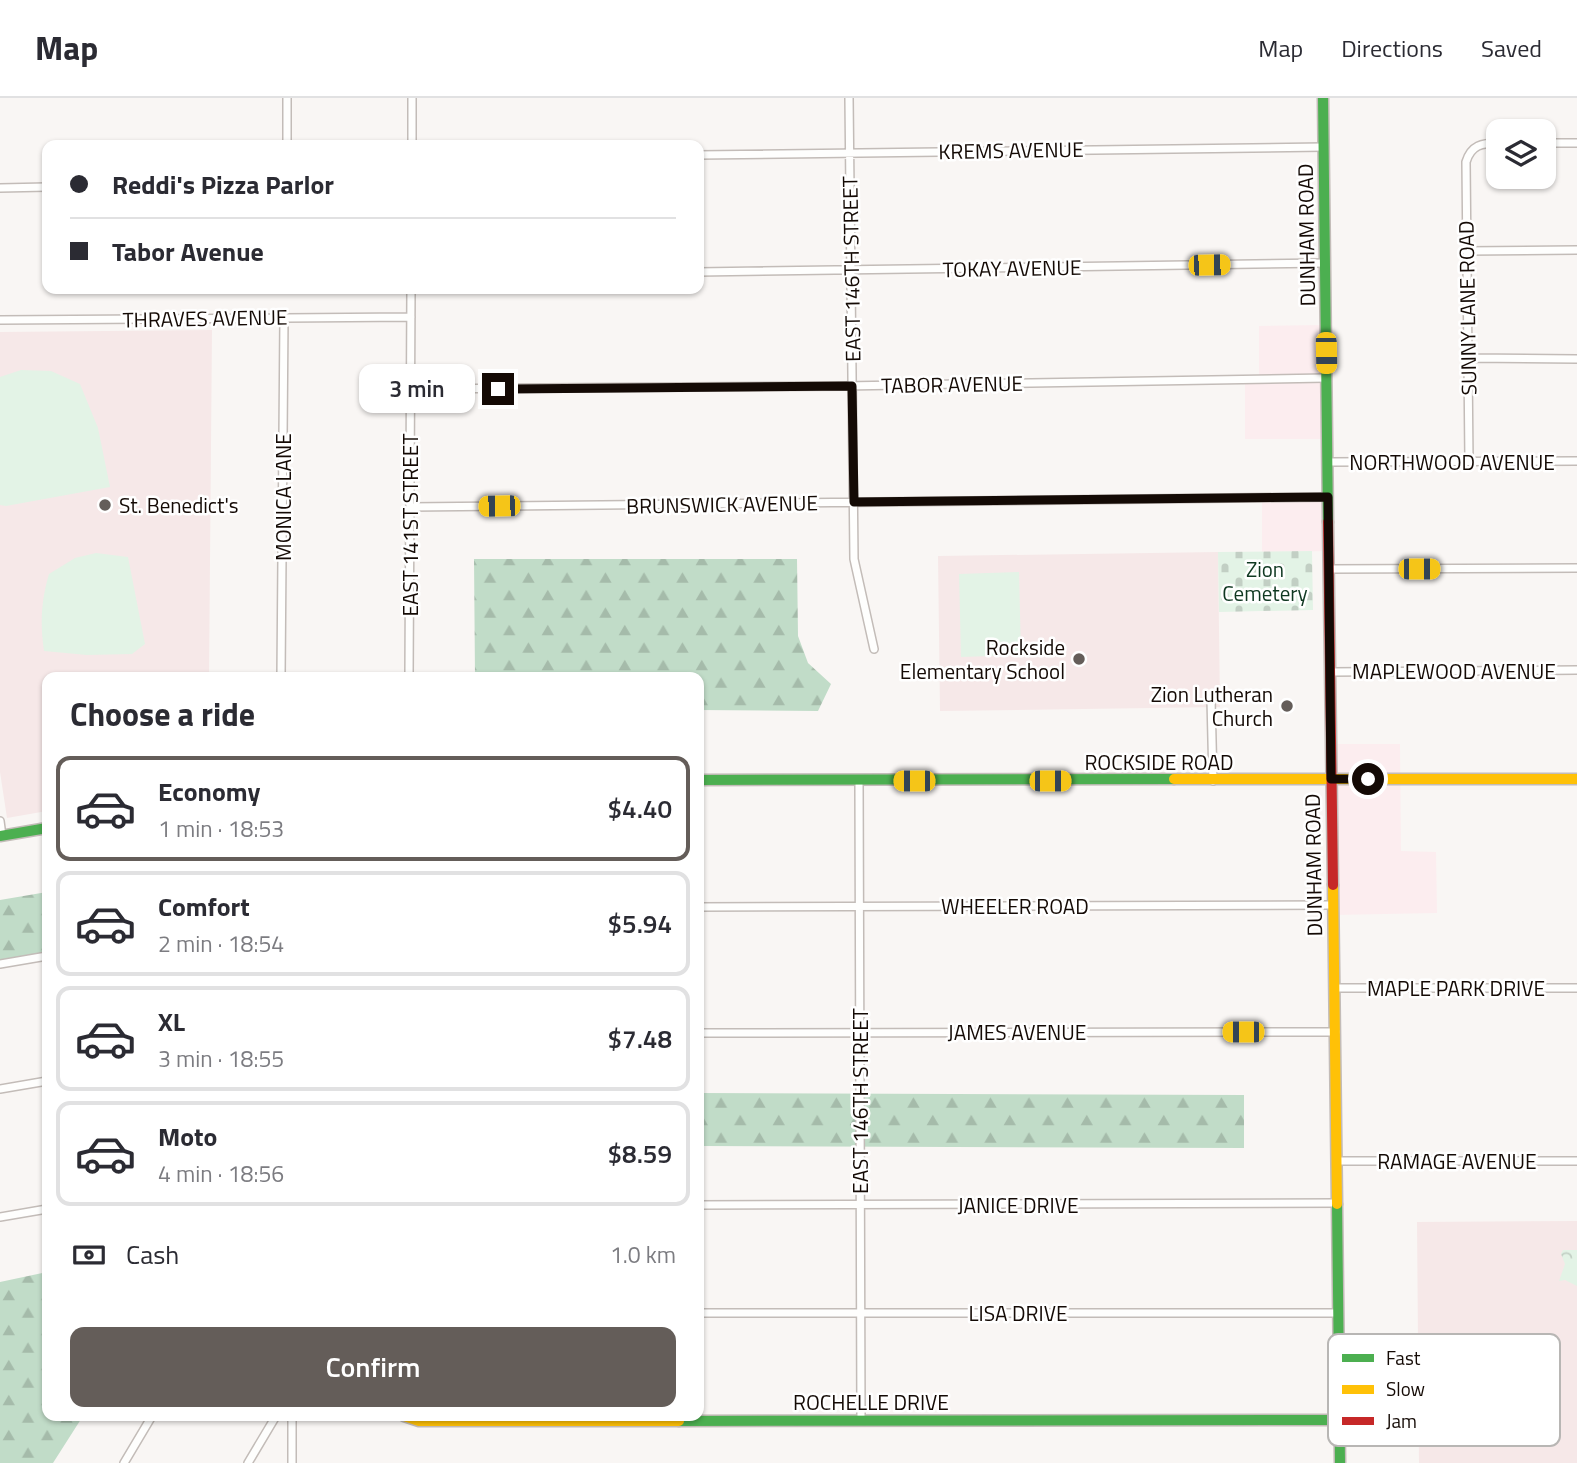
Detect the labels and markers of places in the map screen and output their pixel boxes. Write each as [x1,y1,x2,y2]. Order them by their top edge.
place label: St. Benedict's [119,489,238,521]
marker: St. Benedict's [97,497,113,513]
place label: Rockside Elementary School [900,631,1065,687]
marker: Rockside Elementary School [1071,651,1087,667]
place label: Zion Lutheran Church [1151,678,1273,734]
marker: Zion Lutheran Church [1279,698,1295,714]

